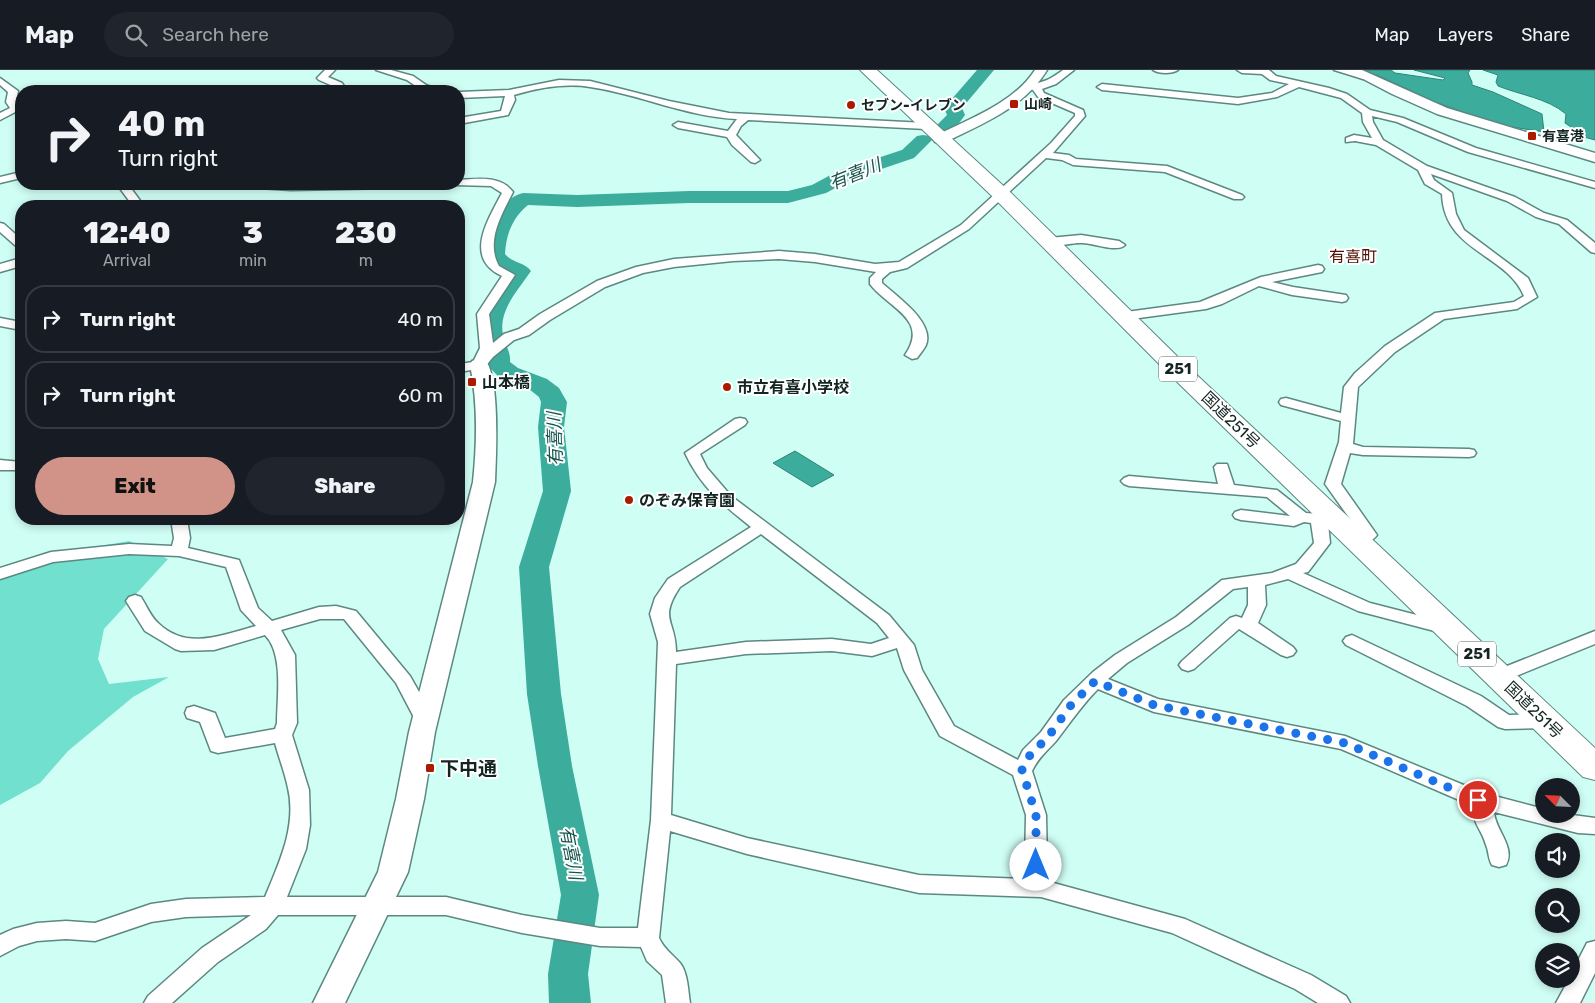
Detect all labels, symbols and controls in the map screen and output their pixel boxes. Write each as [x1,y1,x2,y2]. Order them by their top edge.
search box [104,12,454,57]
text: Map [25,21,74,49]
icon: search [122,21,150,49]
text: Search here [162,23,269,46]
text: Map [1375,24,1410,46]
text: Layers [1438,24,1493,46]
text: Share [1521,24,1570,46]
place label: 山崎 [1024,96,1052,113]
place label: セブン-イレブン [861,97,966,114]
marker: 山崎 [1008,98,1020,110]
marker: セブン-イレブン [845,99,857,111]
text: 40 m [118,103,205,145]
icon: right [35,105,100,170]
place label: 有喜港 [1542,128,1584,145]
marker: 有喜港 [1526,130,1538,142]
text: Turn right [118,145,218,172]
water label: 有喜川 [826,153,886,194]
text: 12:40 [83,215,171,251]
text: 3 [243,215,263,251]
text: 230 [335,215,397,251]
district label: 有喜町 [1329,247,1377,266]
text: Arrival [103,251,151,270]
text: min [239,251,267,270]
text: m [359,251,373,270]
icon: right [37,305,65,333]
text: Turn right [80,308,175,331]
text: 40 m [398,308,443,331]
road number: 251 [1159,356,1197,382]
place label: 山本橋 [482,373,530,392]
marker: 山本橋 [466,376,478,388]
place label: 市立有喜小学校 [737,378,849,397]
icon: right [37,381,65,409]
marker: 市立有喜小学校 [721,381,733,393]
text: Turn right [80,384,175,407]
text: 60 m [398,384,443,407]
street label: 国道251号 [1198,388,1264,452]
water label: 有喜川 [543,410,567,466]
button: Exit [35,457,235,515]
button: Share [245,457,445,515]
place label: のぞみ保育園 [639,491,735,510]
marker: のぞみ保育園 [623,494,635,506]
road number: 251 [1458,642,1496,666]
street label: 国道251号 [1501,678,1567,742]
place label: 下中通 [440,757,497,780]
marker: 下中通 [424,762,436,774]
north arrow [1535,778,1580,822]
map controls [1535,778,1580,988]
pin [1457,779,1499,821]
icon: arrive [1464,786,1492,814]
water label: 有喜川 [555,824,587,884]
button: sound [1535,833,1580,878]
position arrow [1009,838,1061,890]
button: search [1535,888,1580,933]
button: layers [1535,943,1580,988]

